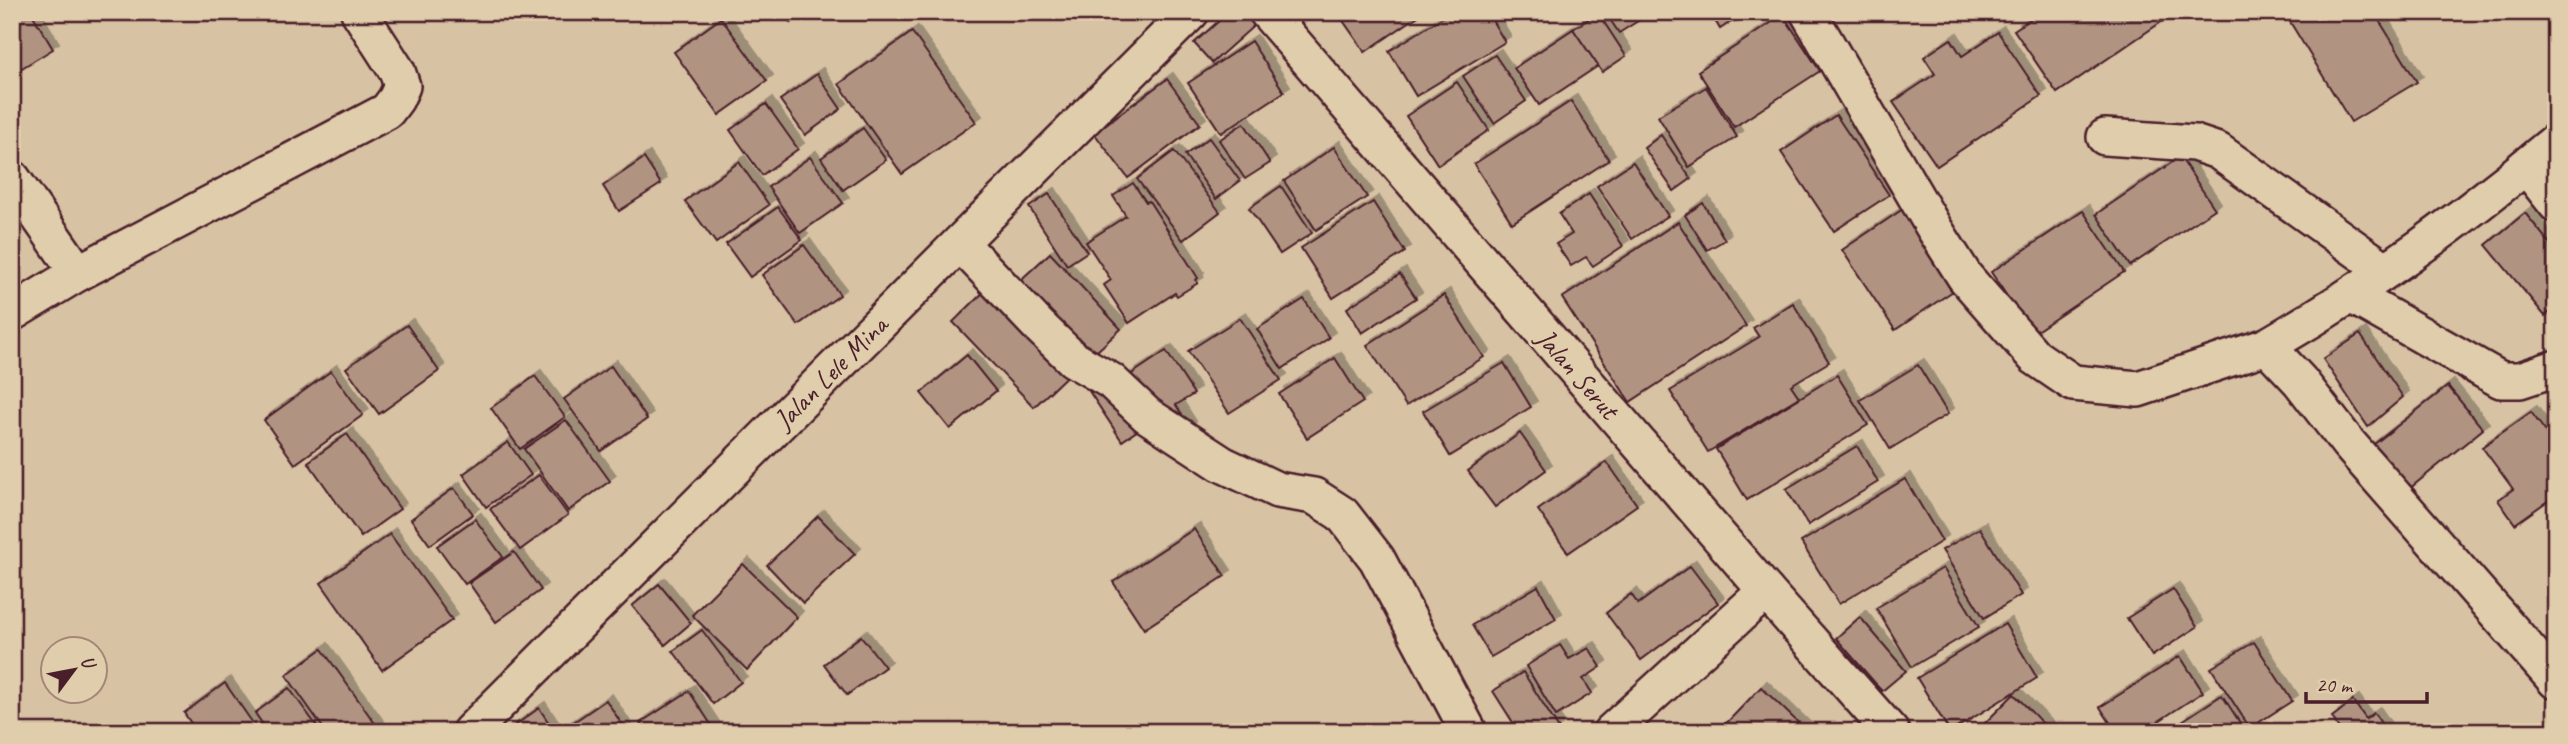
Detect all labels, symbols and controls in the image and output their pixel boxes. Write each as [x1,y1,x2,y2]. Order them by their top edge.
street label: Jalan Lele Mina [765,306,896,438]
street label: Jalan Serut [1528,319,1628,428]
north arrow [38,636,108,706]
text: U [75,651,102,675]
scale bar [2306,660,2426,704]
text: 20 m [2316,672,2354,698]

